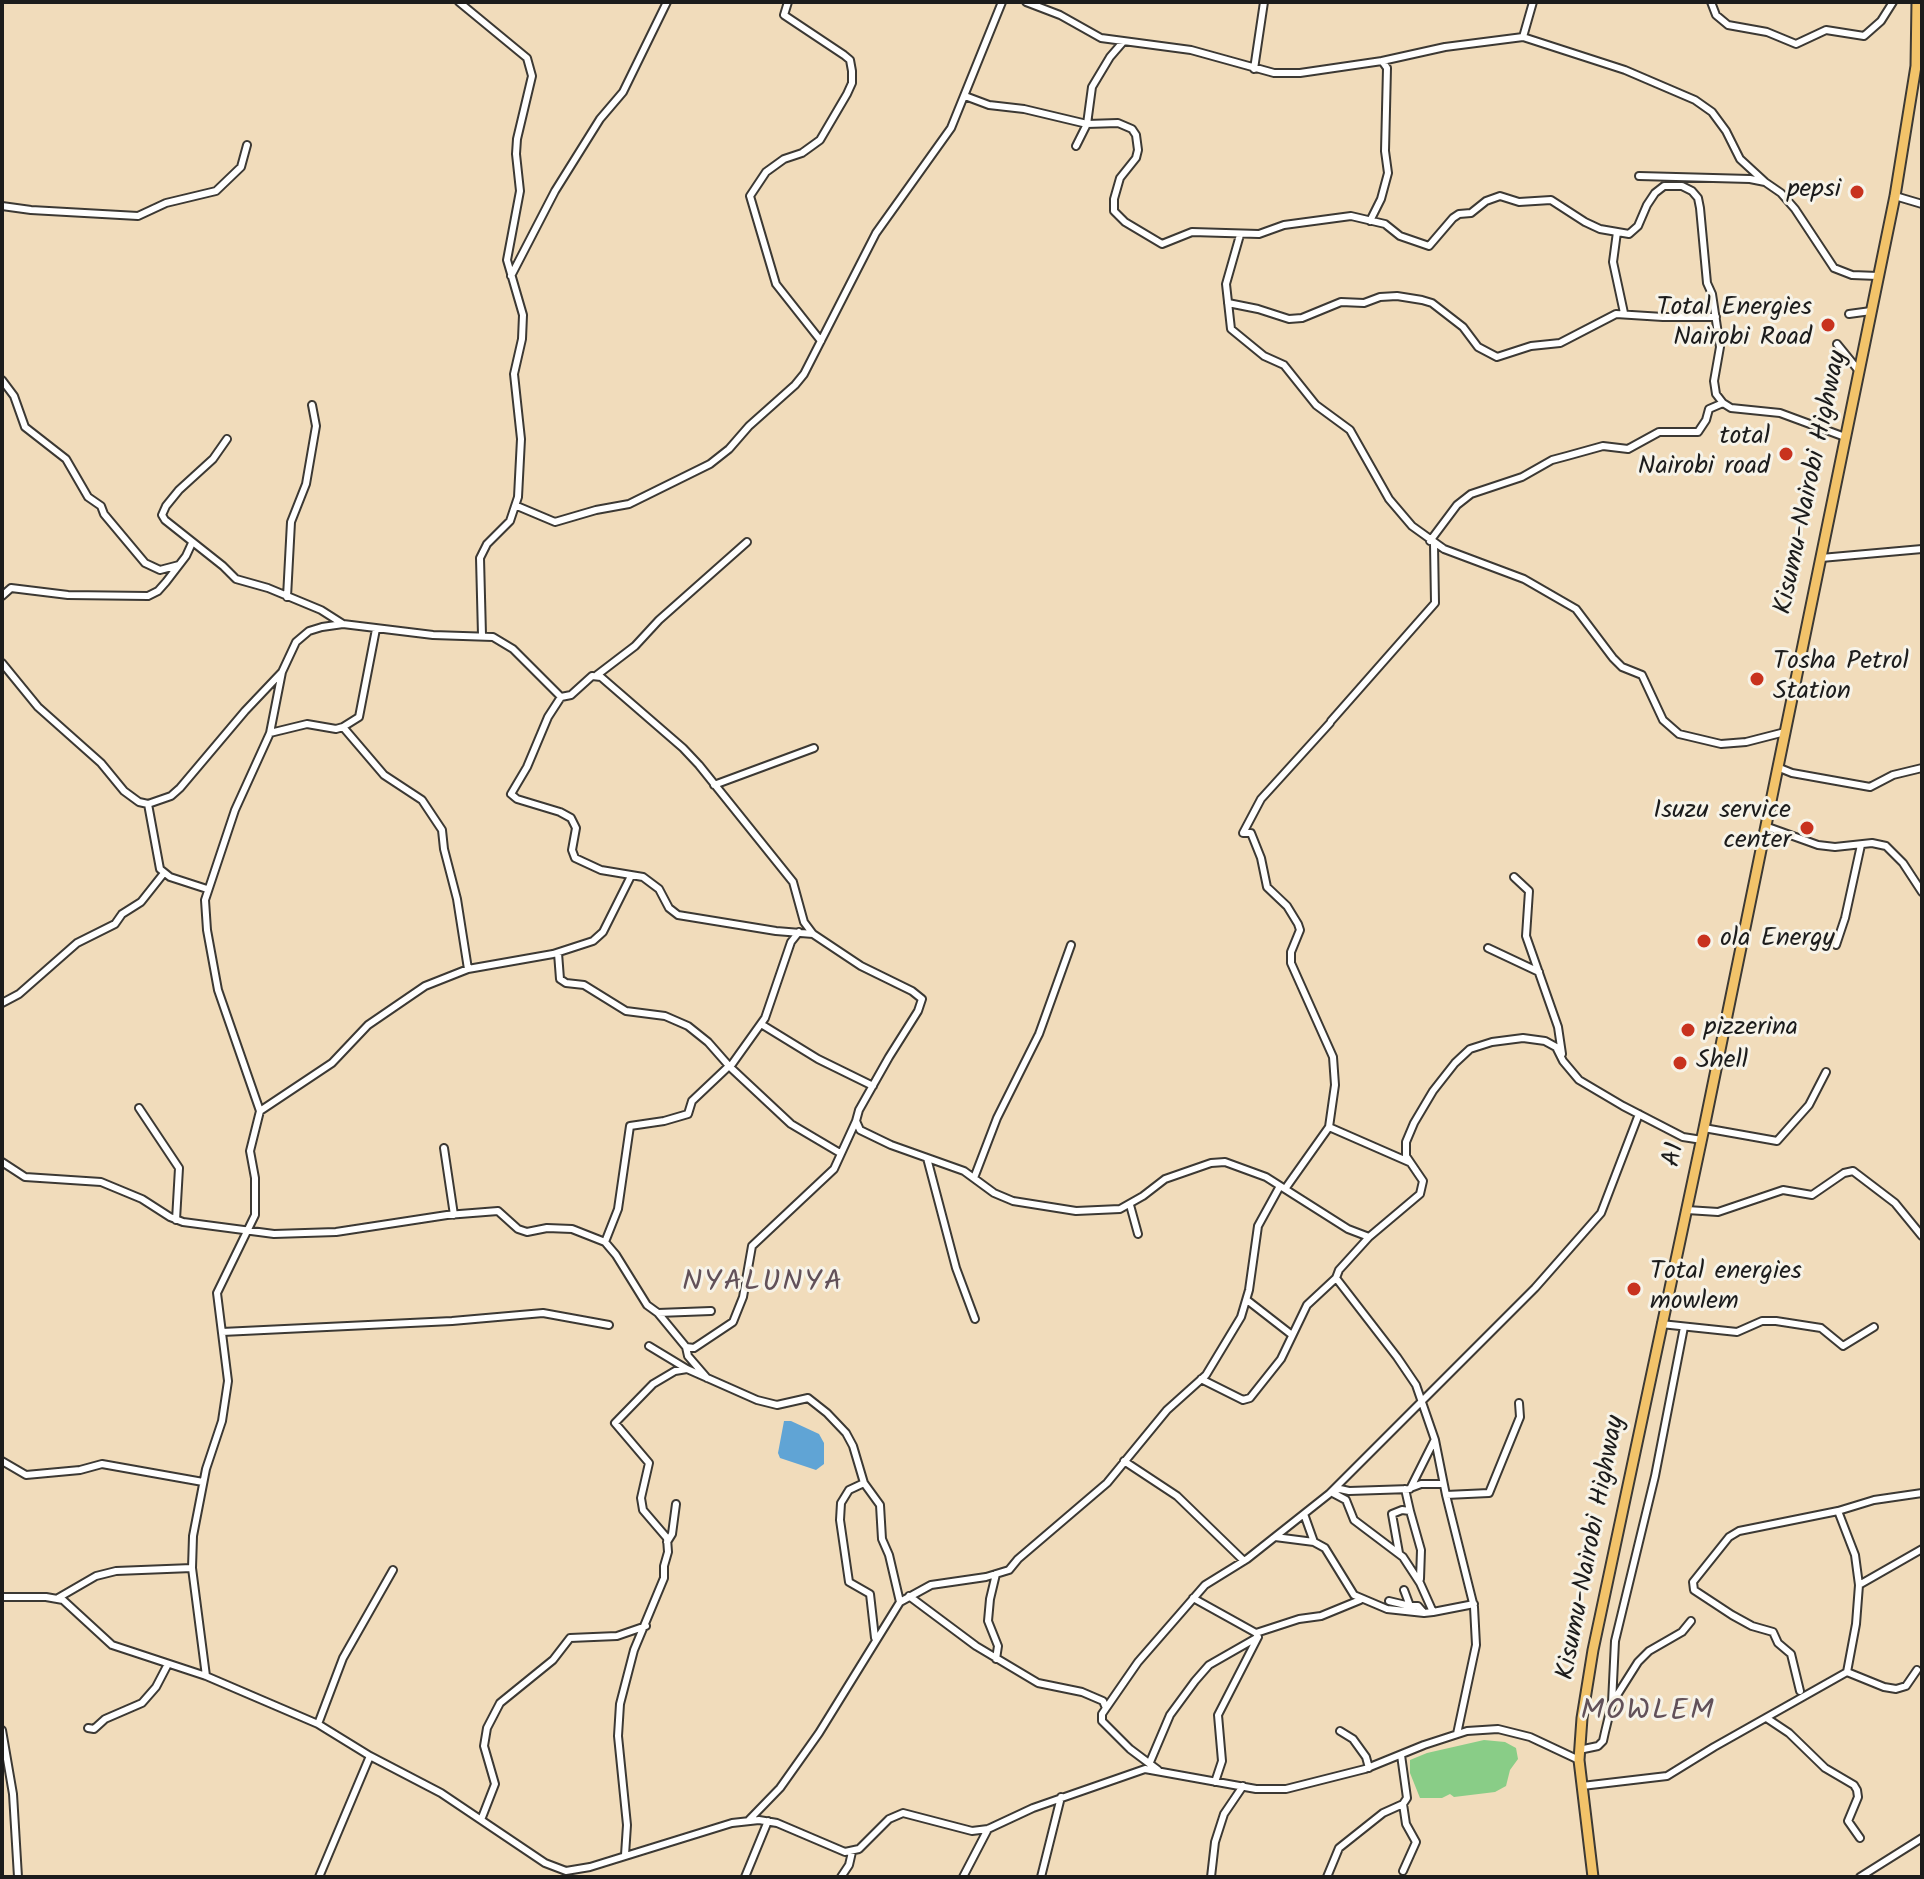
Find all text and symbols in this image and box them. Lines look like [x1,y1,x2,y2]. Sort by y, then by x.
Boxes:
place label: pepsi [1787,176,1841,208]
marker: pepsi [1848,183,1866,201]
place label: Total Energies Nairobi Road [1657,294,1812,356]
marker: Total Energies Nairobi Road [1819,316,1837,334]
street label: Kisumu-Nairobi Highway [1770,348,1856,618]
place label: total Nairobi road [1638,423,1770,484]
marker: total Nairobi road [1777,445,1795,463]
place label: Tosha Petrol Station [1773,648,1909,710]
marker: Tosha Petrol Station [1748,670,1766,688]
place label: Isuzu service center [1653,797,1791,858]
marker: Isuzu service center [1798,819,1816,837]
place label: ola Energy [1720,925,1835,957]
marker: ola Energy [1695,932,1713,950]
place label: pizzerina [1704,1014,1798,1046]
marker: pizzerina [1679,1021,1697,1039]
place label: Shell [1696,1047,1748,1079]
marker: Shell [1671,1054,1689,1072]
street label: A1 [1658,1140,1694,1170]
place label: Total energies mowlem [1650,1258,1802,1320]
district label: NYALUNYA [682,1267,844,1303]
marker: Total energies mowlem [1625,1280,1643,1298]
street label: Kisumu-Nairobi Highway [1552,1413,1634,1683]
district label: MOWLEM [1580,1696,1716,1732]

